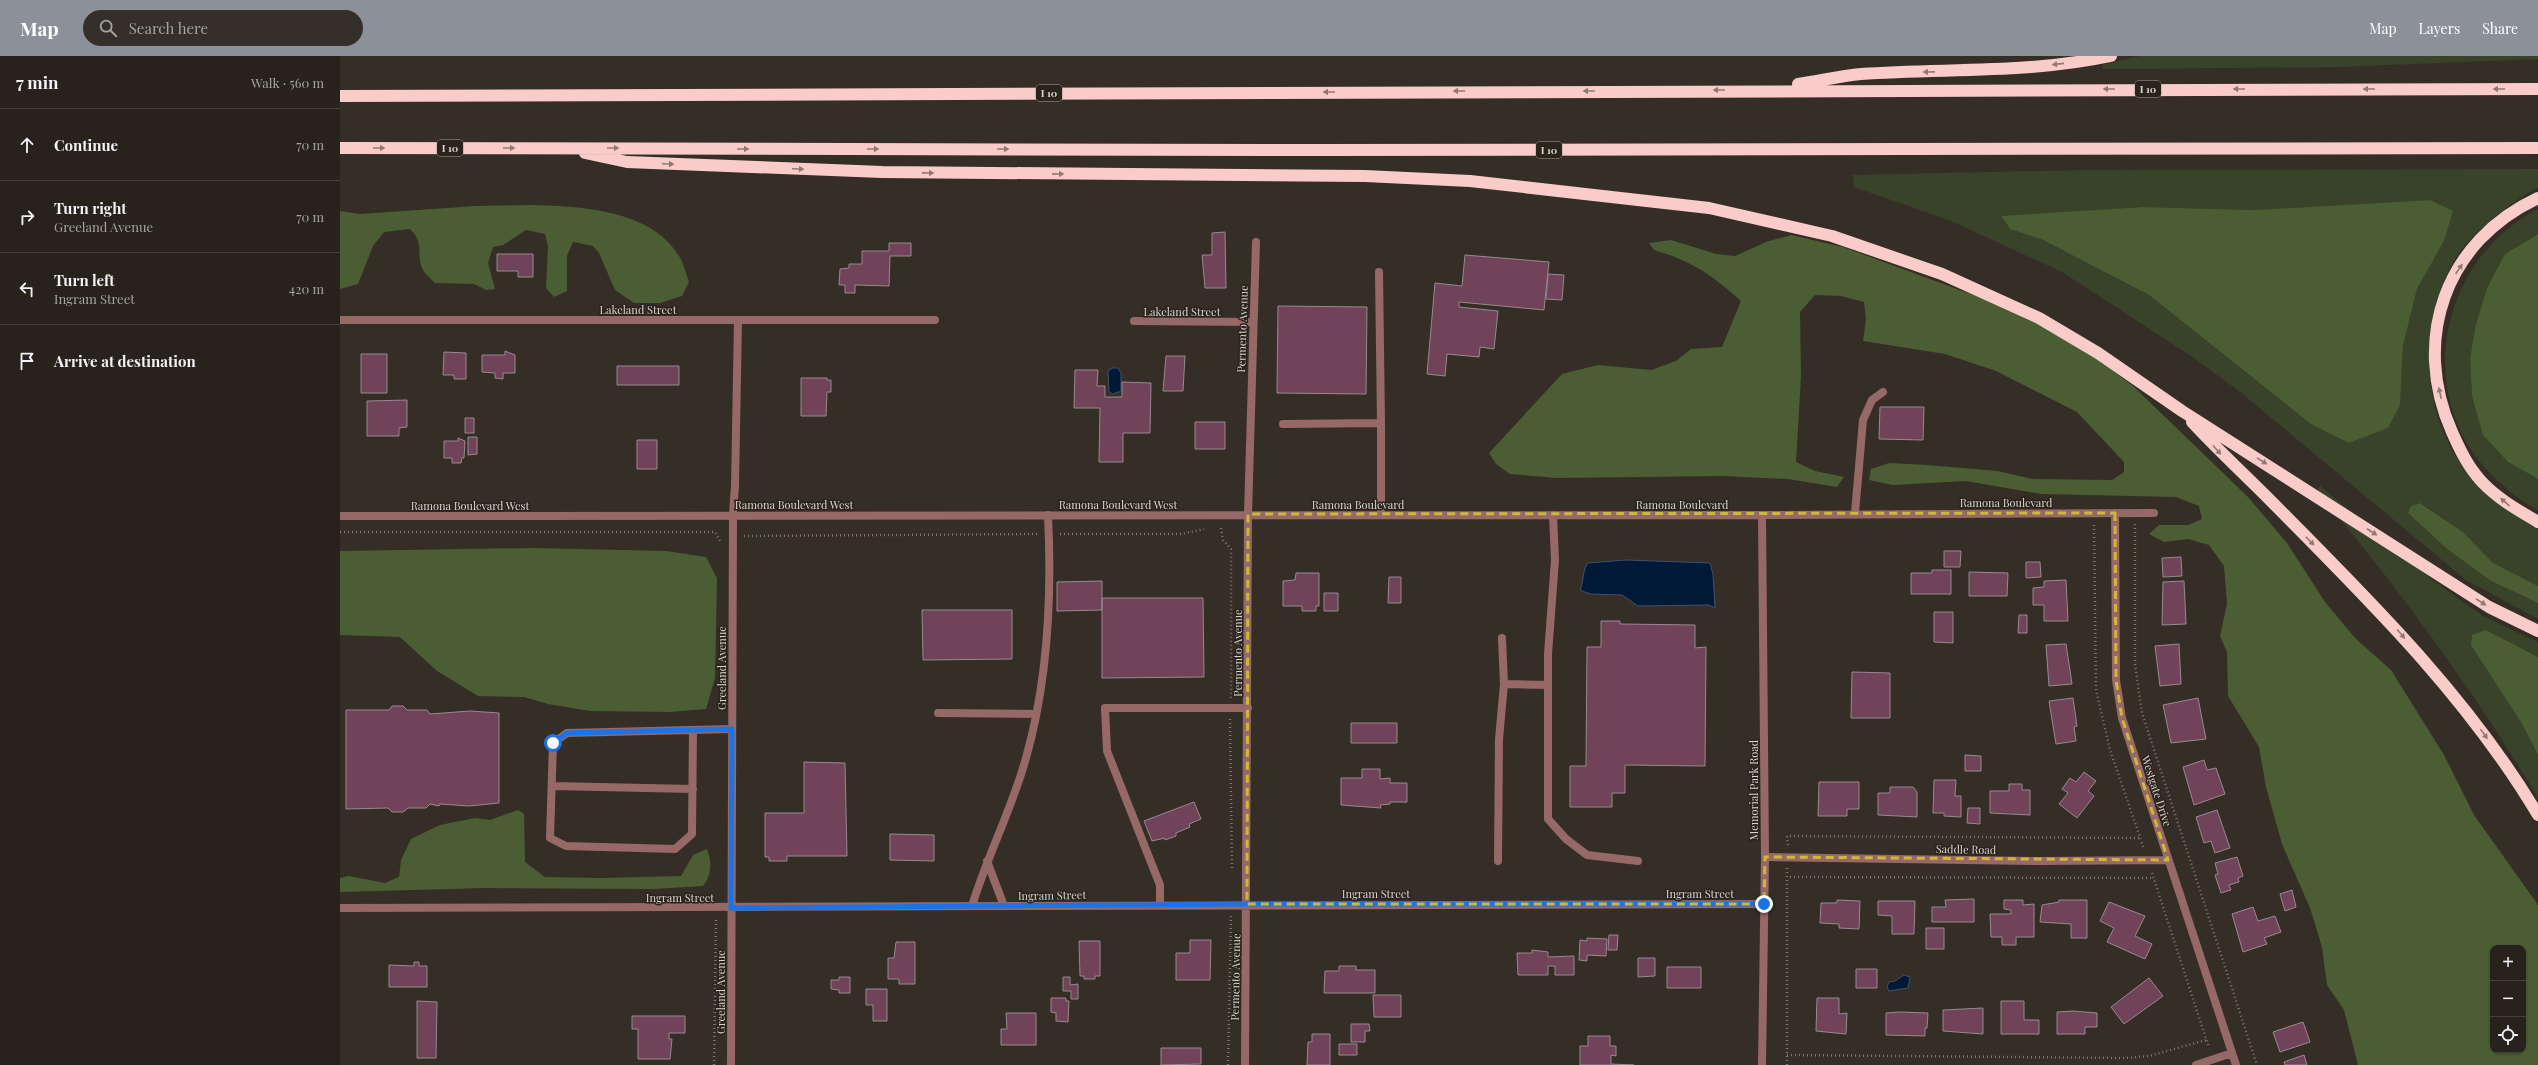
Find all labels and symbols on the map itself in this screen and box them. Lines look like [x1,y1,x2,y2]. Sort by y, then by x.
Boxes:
one-way arrow [2052,61,2064,68]
one-way arrow [1923,69,1935,76]
road number: I 10 [2135,81,2161,97]
road number: I 10 [1036,85,1062,101]
one-way arrow [2102,86,2115,92]
one-way arrow [2232,86,2245,92]
one-way arrow [2362,86,2375,92]
one-way arrow [2492,86,2505,92]
one-way arrow [1712,87,1725,93]
one-way arrow [1452,88,1465,94]
one-way arrow [1582,88,1595,94]
one-way arrow [1322,89,1335,95]
road number: I 10 [437,140,463,156]
road number: I 10 [1536,142,1562,158]
one-way arrow [373,145,386,151]
one-way arrow [503,145,516,151]
one-way arrow [607,145,620,151]
one-way arrow [737,146,750,152]
one-way arrow [867,146,880,152]
one-way arrow [997,146,1010,152]
one-way arrow [662,161,675,167]
one-way arrow [792,166,805,172]
one-way arrow [922,169,934,176]
one-way arrow [1052,171,1065,177]
one-way arrow [2456,263,2463,275]
street label: Permento Avenue [1233,285,1251,373]
street label: Lakeland Street [599,302,677,317]
street label: Lakeland Street [1143,304,1221,319]
one-way arrow [2436,387,2442,399]
one-way arrow [2213,445,2222,455]
one-way arrow [2257,457,2268,465]
street label: Ramona Boulevard [1960,495,2053,510]
street label: Ramona Boulevard West [735,497,853,512]
street label: Ramona Boulevard West [1059,497,1177,512]
street label: Ramona Boulevard [1312,497,1405,512]
street label: Ramona Boulevard [1636,497,1729,512]
one-way arrow [2500,497,2510,506]
street label: Ramona Boulevard West [411,498,529,513]
one-way arrow [2366,528,2378,535]
one-way arrow [2305,536,2315,546]
one-way arrow [2476,598,2486,606]
street label: Permento Avenue [1230,609,1245,697]
street label: Greeland Avenue [714,626,729,710]
one-way arrow [2396,629,2406,639]
one-way arrow [2480,729,2488,739]
route start [544,734,562,752]
street label: Memorial Park Road [1746,739,1761,840]
street label: Westgate Drive [2138,753,2176,829]
street label: Saddle Road [1936,841,1997,857]
street label: Ingram Street [1342,886,1410,901]
street label: Ingram Street [1666,886,1734,901]
street label: Ingram Street [1018,887,1086,903]
street label: Ingram Street [646,890,714,905]
route end [1755,895,1773,913]
street label: Permento Avenue [1227,933,1243,1021]
street label: Greeland Avenue [713,950,728,1034]

